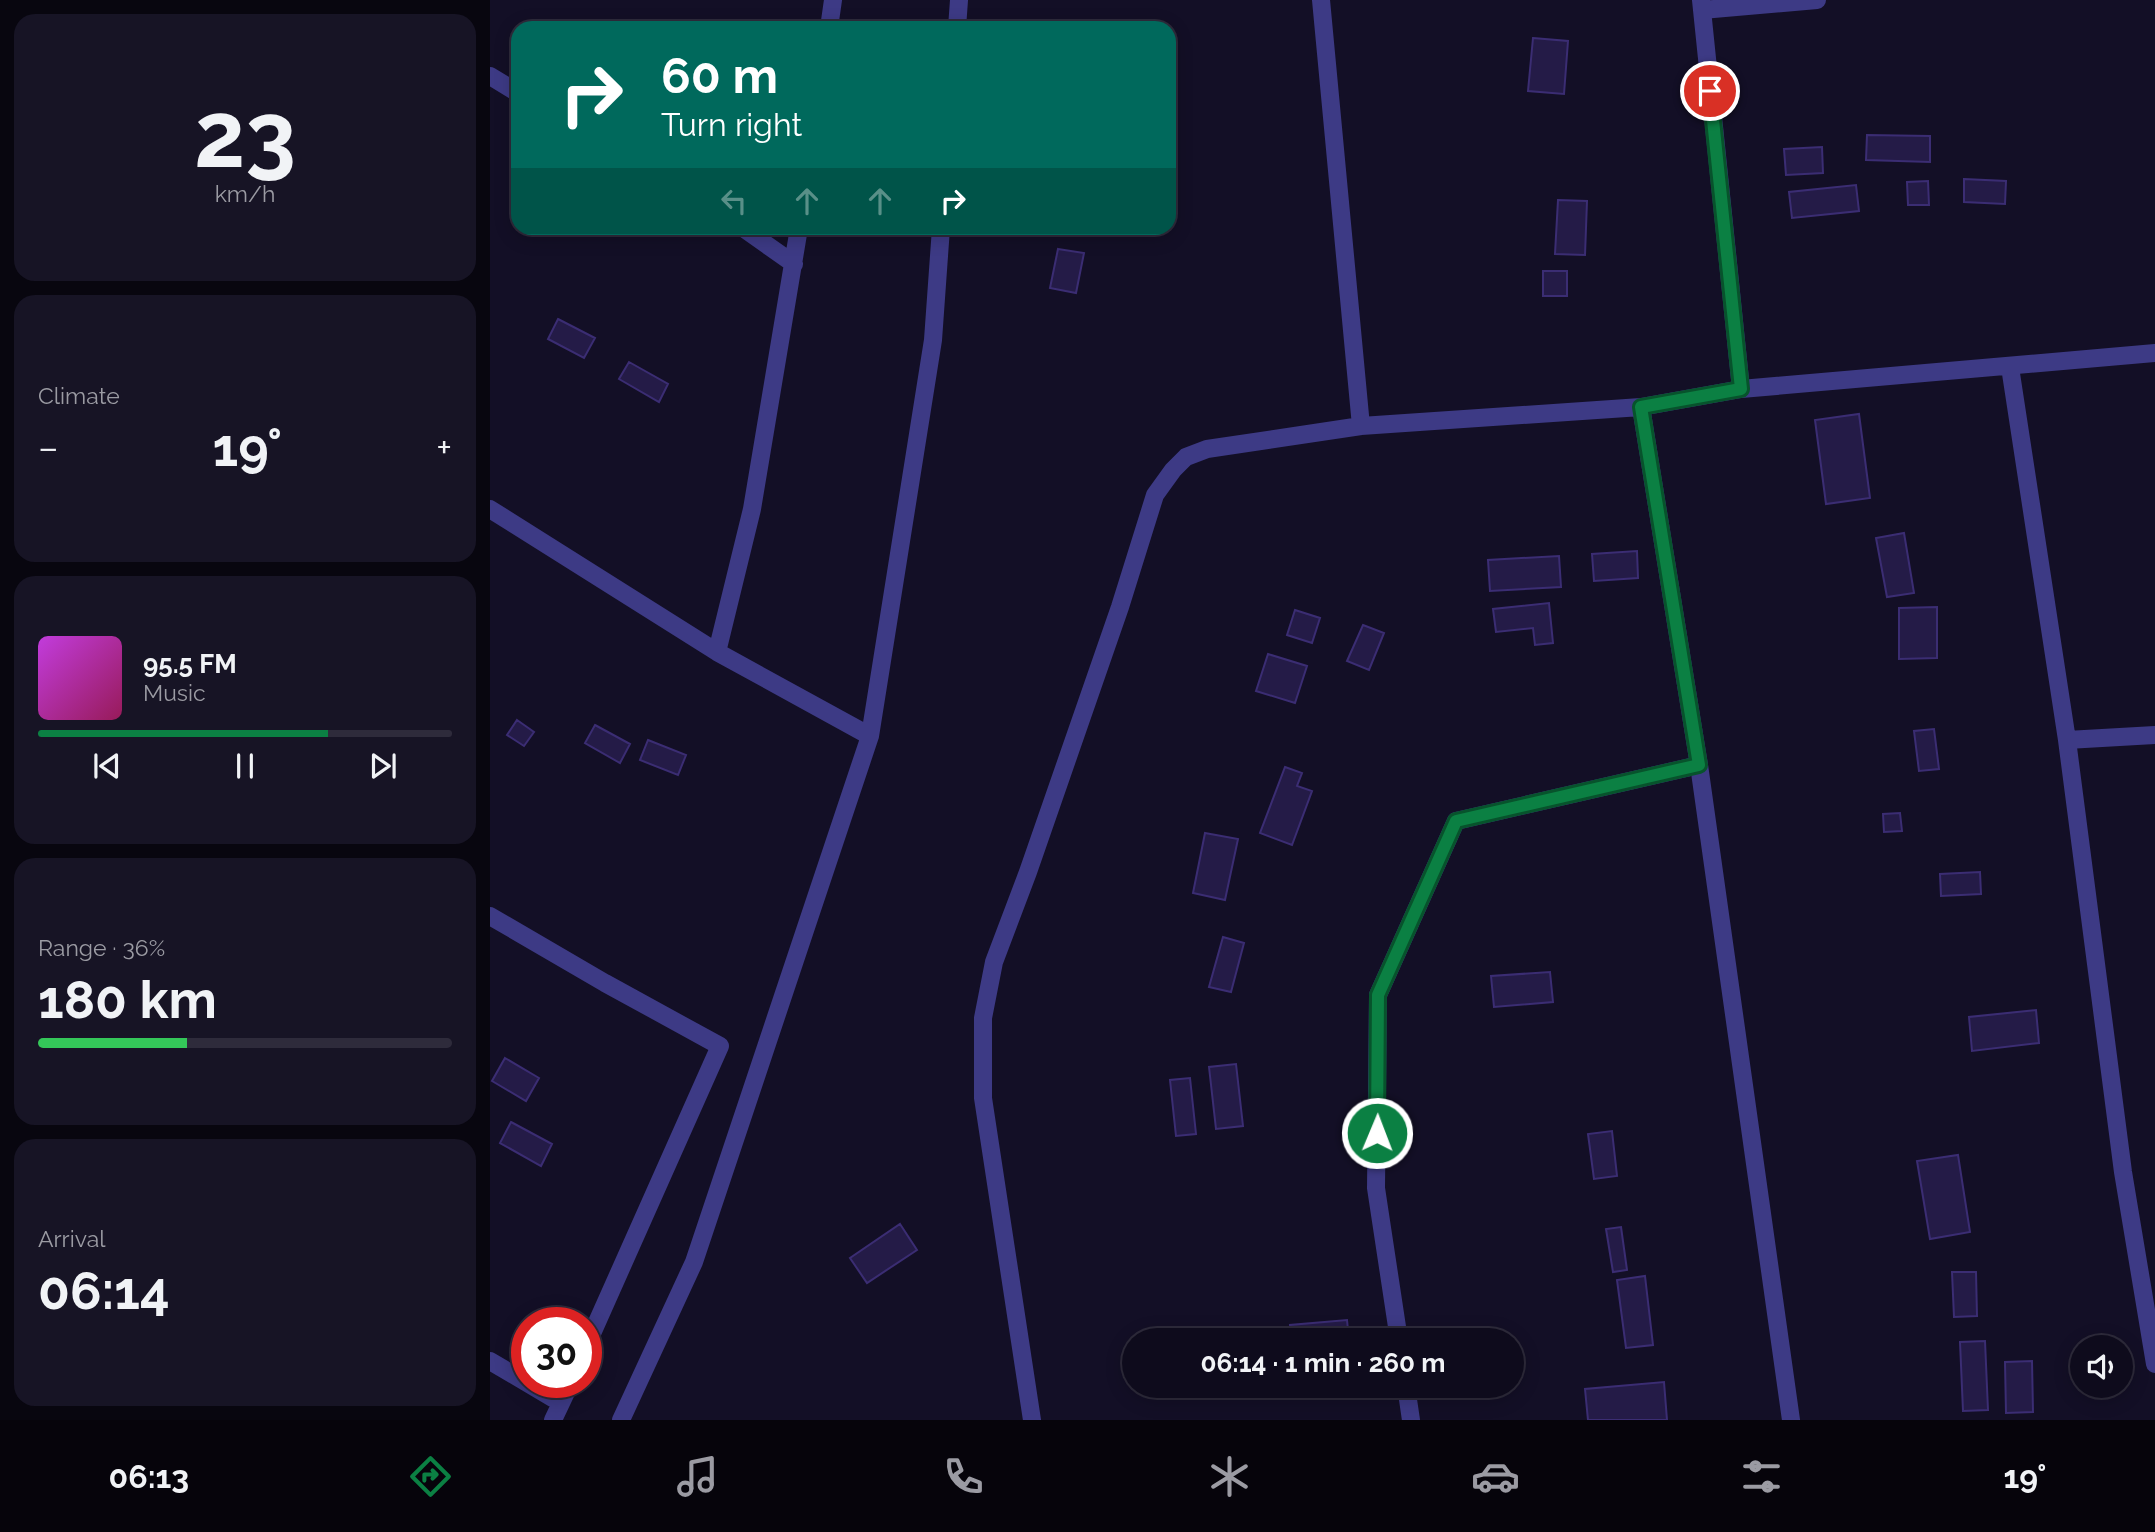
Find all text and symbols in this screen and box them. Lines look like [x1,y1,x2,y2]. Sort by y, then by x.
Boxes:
text: 60 m [661,47,778,104]
icon: right [546,49,637,140]
pin [1680,61,1740,121]
icon: arrive [1691,72,1729,110]
text: 23 [194,81,296,188]
text: Turn right [661,106,802,143]
text: km/h [215,180,275,207]
icon: left [715,182,753,220]
icon: ahead [788,182,826,220]
icon: ahead [861,182,899,220]
icon: right [934,182,972,220]
text: Climate [38,382,120,409]
text: 19° [213,417,282,478]
text: − [38,425,58,470]
text: + [436,425,452,470]
text: 95.5 FM [143,649,237,679]
text: Music [143,679,206,706]
icon: previous [88,747,126,785]
icon: pause [226,747,264,785]
icon: next [364,747,402,785]
text: Range · 36% [38,934,165,961]
text: 180 km [38,969,217,1030]
position arrow [1340,1096,1414,1170]
text: Arrival [38,1225,105,1252]
text: 06:14 [38,1260,170,1321]
speed limit sign: 30 [511,1307,602,1398]
map controls [2070,1335,2133,1398]
button: sound [2070,1335,2133,1398]
text: 06:14 · 1 min · 260 m [1201,1348,1446,1378]
icon: directions [406,1452,455,1501]
icon: music [673,1452,722,1501]
icon: phone [939,1452,988,1501]
icon: climate [1205,1452,1254,1501]
icon: car [1471,1452,1520,1501]
icon: filters [1737,1452,1786,1501]
text: 06:13 [109,1458,189,1495]
text: 19° [2003,1458,2046,1495]

